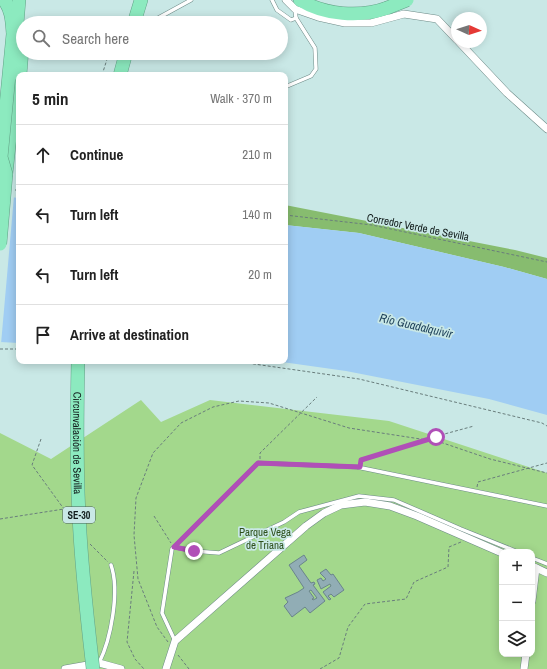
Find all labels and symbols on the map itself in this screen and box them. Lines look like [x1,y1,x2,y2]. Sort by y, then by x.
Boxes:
north arrow [451,12,487,48]
street label: Corredor Verde de Sevilla [366,210,470,244]
water label: Río Guadalquivir [378,310,455,342]
street label: Circunvalación de Sevilla [70,392,85,495]
route start [427,428,445,446]
road number: SE-30 [63,507,95,523]
park label: Parque Vega de Triana [239,525,291,552]
route end [185,542,203,560]

